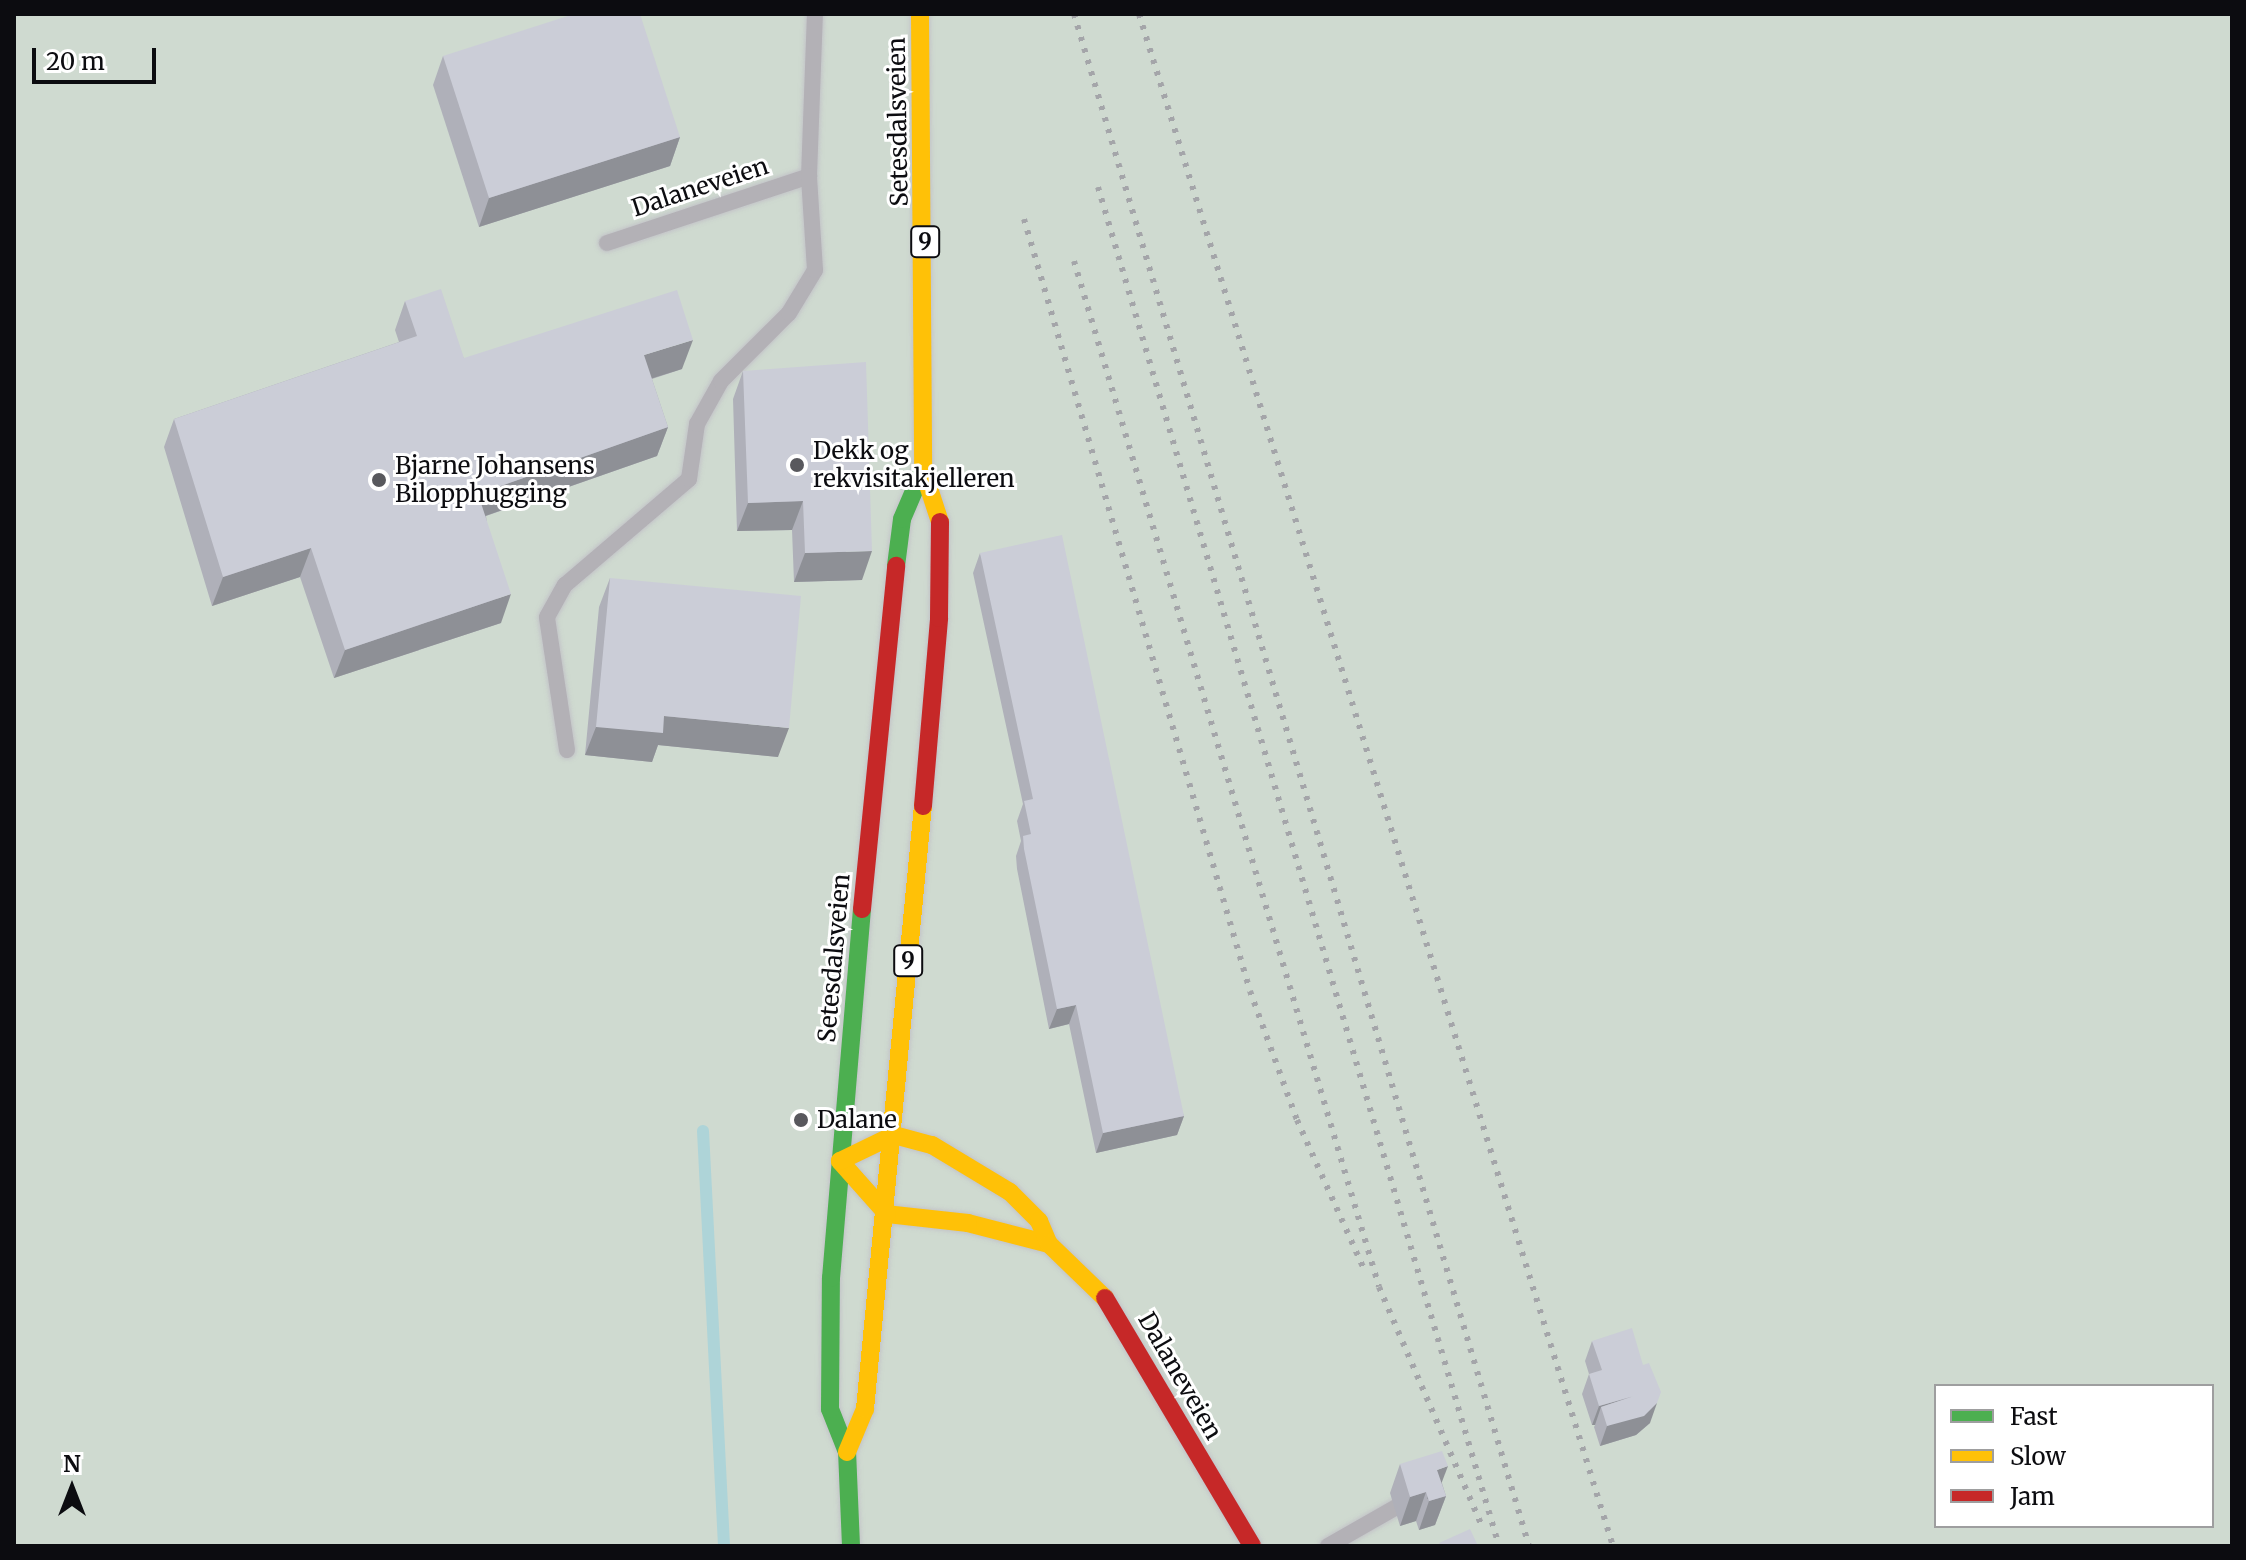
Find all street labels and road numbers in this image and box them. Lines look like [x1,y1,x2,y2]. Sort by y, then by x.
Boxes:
street label: Setesdalsveien [882,37,914,207]
street label: Dalaneveien [628,151,772,223]
road number: 9 [909,224,941,260]
street label: Setesdalsveien [812,872,856,1044]
road number: 9 [892,943,924,979]
street label: Dalaneveien [1132,1307,1228,1445]

